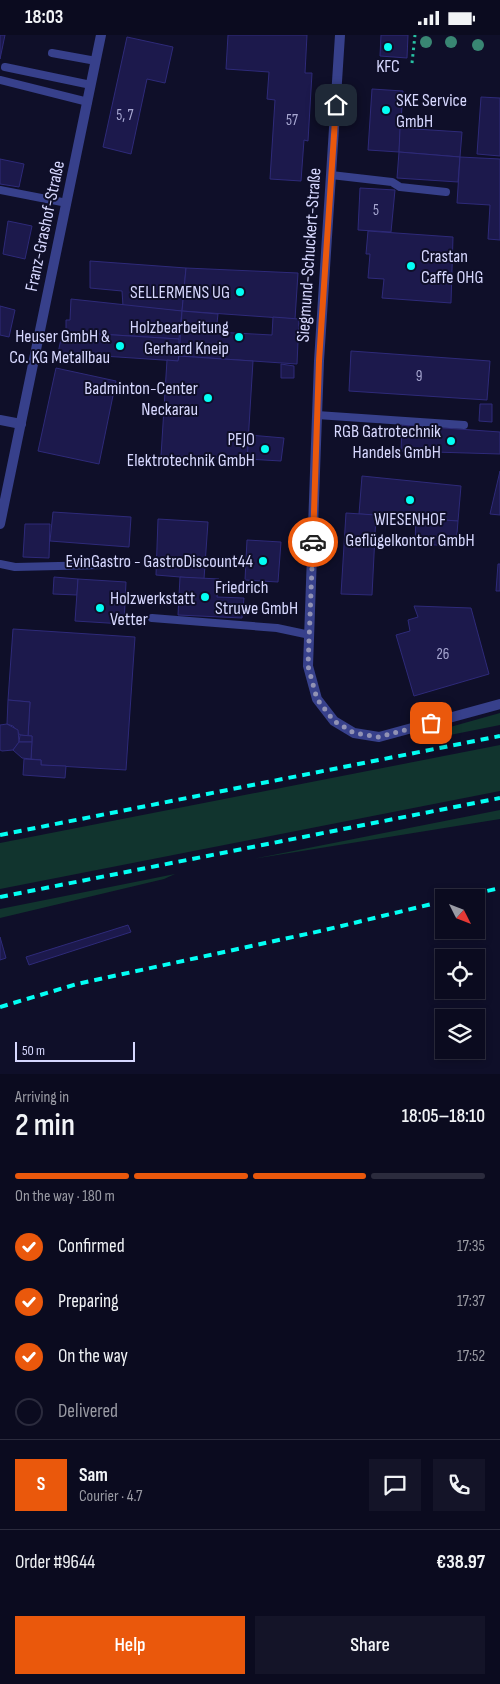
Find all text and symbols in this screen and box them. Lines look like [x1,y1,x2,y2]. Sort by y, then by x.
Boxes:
text: 18:03 [25,6,63,29]
marker: KFC [382,41,394,53]
place label: KFC [376,56,400,77]
pin [315,84,357,126]
place label: SKE Service GmbH [396,90,467,132]
icon: home [322,91,350,119]
marker: SKE Service GmbH [380,104,392,116]
house number: 5, 7 [116,106,134,125]
house number: 57 [286,111,298,130]
street label: Franz-Grashof-Straße [21,159,69,293]
street label: Siegmund-Schuckert-Straße [292,167,326,343]
house number: 5 [373,201,379,220]
place label: Crastan Caffe OHG [421,246,483,288]
marker: Crastan Caffe OHG [405,260,417,272]
place label: SELLERMENS UG [130,282,230,303]
marker: SELLERMENS UG [234,286,246,298]
place label: Holzbearbeitung Gerhard Kneip [130,317,229,359]
place label: Heuser GmbH & Co. KG Metallbau [9,326,110,368]
marker: Holzbearbeitung Gerhard Kneip [233,331,245,343]
marker: Heuser GmbH & Co. KG Metallbau [114,340,126,352]
house number: 9 [416,367,422,386]
place label: Badminton-Center Neckarau [84,378,198,420]
marker: Badminton-Center Neckarau [202,392,214,404]
place label: RGB Gatrotechnik Handels GmbH [334,421,441,463]
place label: PEJO Elektrotechnik GmbH [127,429,255,471]
marker: RGB Gatrotechnik Handels GmbH [445,435,457,447]
marker: PEJO Elektrotechnik GmbH [259,443,271,455]
marker: WIESENHOF Geflügelkontor GmbH [404,494,416,506]
place label: WIESENHOF Geflügelkontor GmbH [345,509,475,551]
courier [288,517,338,567]
icon: car [299,528,327,556]
place label: EvinGastro - GastroDiscount44 [65,551,253,572]
marker: EvinGastro - GastroDiscount44 [257,555,269,567]
place label: Friedrich Struwe GmbH [215,577,298,619]
place label: Holzwerkstatt Vetter [110,588,196,630]
marker: Friedrich Struwe GmbH [199,591,211,603]
marker: Holzwerkstatt Vetter [94,602,106,614]
house number: 26 [437,645,449,664]
pin [410,702,452,744]
icon: bag [417,709,445,737]
north arrow [435,889,485,939]
map controls [435,889,485,1059]
button: locate [435,949,485,999]
button: layers [435,1009,485,1059]
scale bar [15,1039,135,1062]
text: 50 m [22,1042,45,1059]
text: Arriving in [15,1088,69,1107]
text: 18:05–18:10 [402,1105,485,1128]
text: 2 min [15,1106,75,1145]
text: On the way · 180 m [15,1187,115,1206]
icon: check [15,1233,43,1261]
text: Confirmed [58,1235,125,1258]
text: 17:35 [457,1237,485,1256]
icon: check [15,1288,43,1316]
text: Preparing [58,1290,119,1313]
text: 17:37 [457,1292,485,1311]
icon: check [15,1343,43,1371]
text: On the way [58,1345,128,1368]
text: 17:52 [457,1347,485,1366]
text: Delivered [58,1400,118,1423]
button: chat [369,1459,421,1511]
button: phone [433,1459,485,1511]
text: Sam [79,1464,108,1487]
text: S [37,1473,45,1496]
text: Courier · 4.7 [79,1487,142,1506]
text: Order #9644 [15,1551,95,1574]
text: €38.97 [436,1551,485,1574]
button: Help [15,1616,245,1674]
button: Share [255,1616,485,1674]

